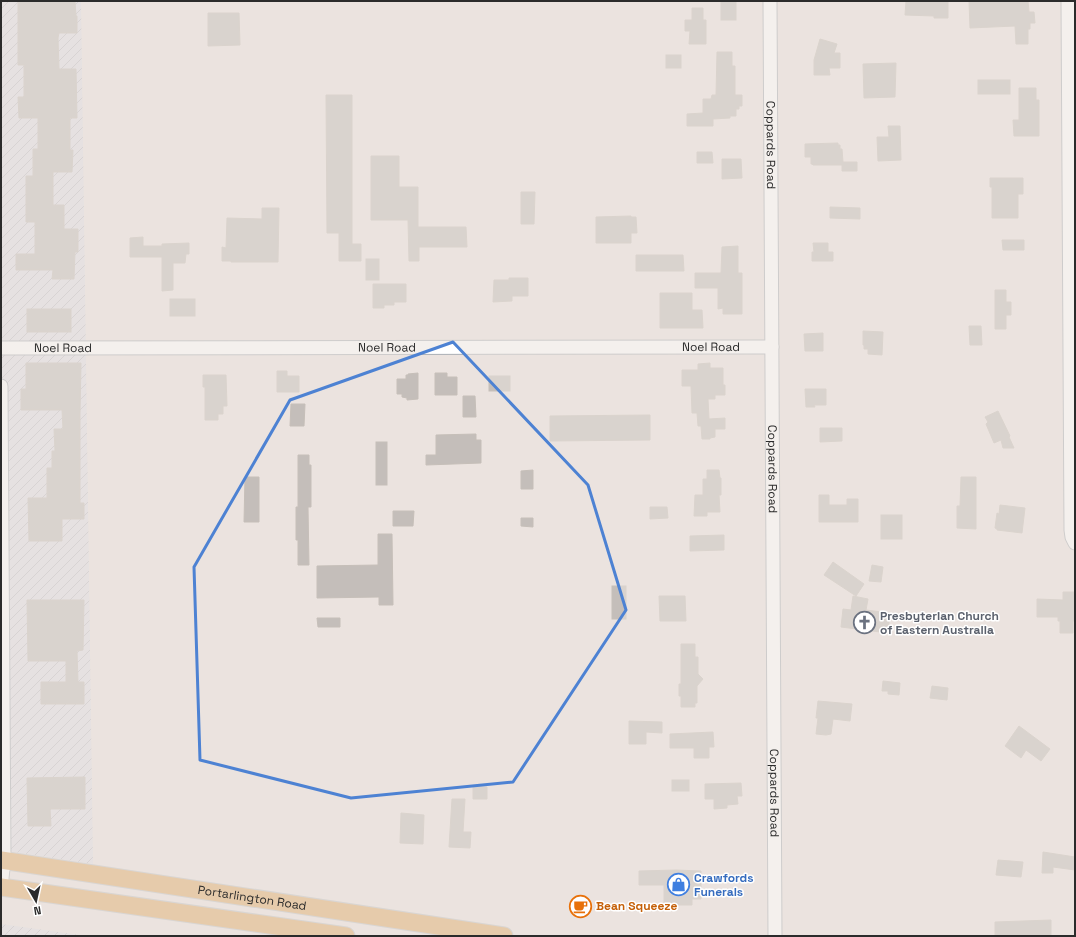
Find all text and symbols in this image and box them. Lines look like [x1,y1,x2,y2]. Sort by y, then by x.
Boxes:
street label: Coppards Road [763,101,779,189]
street label: Noel Road [358,339,416,356]
street label: Noel Road [682,339,740,355]
street label: Noel Road [34,340,92,356]
street label: Coppards Road [764,425,781,513]
place label: Presbyterian Church of Eastern Australia [880,608,999,638]
church icon: Presbyterian Church of Eastern Australia [851,610,877,636]
street label: Coppards Road [766,749,782,837]
place label: Crawfords Funerals [694,870,754,900]
shop icon: Crawfords Funerals [665,872,691,898]
north arrow [16,881,56,921]
street label: Portarlington Road [197,882,308,914]
cafe icon: Bean Squeeze [567,893,593,919]
place label: Bean Squeeze [596,898,677,914]
text: N [33,903,42,918]

